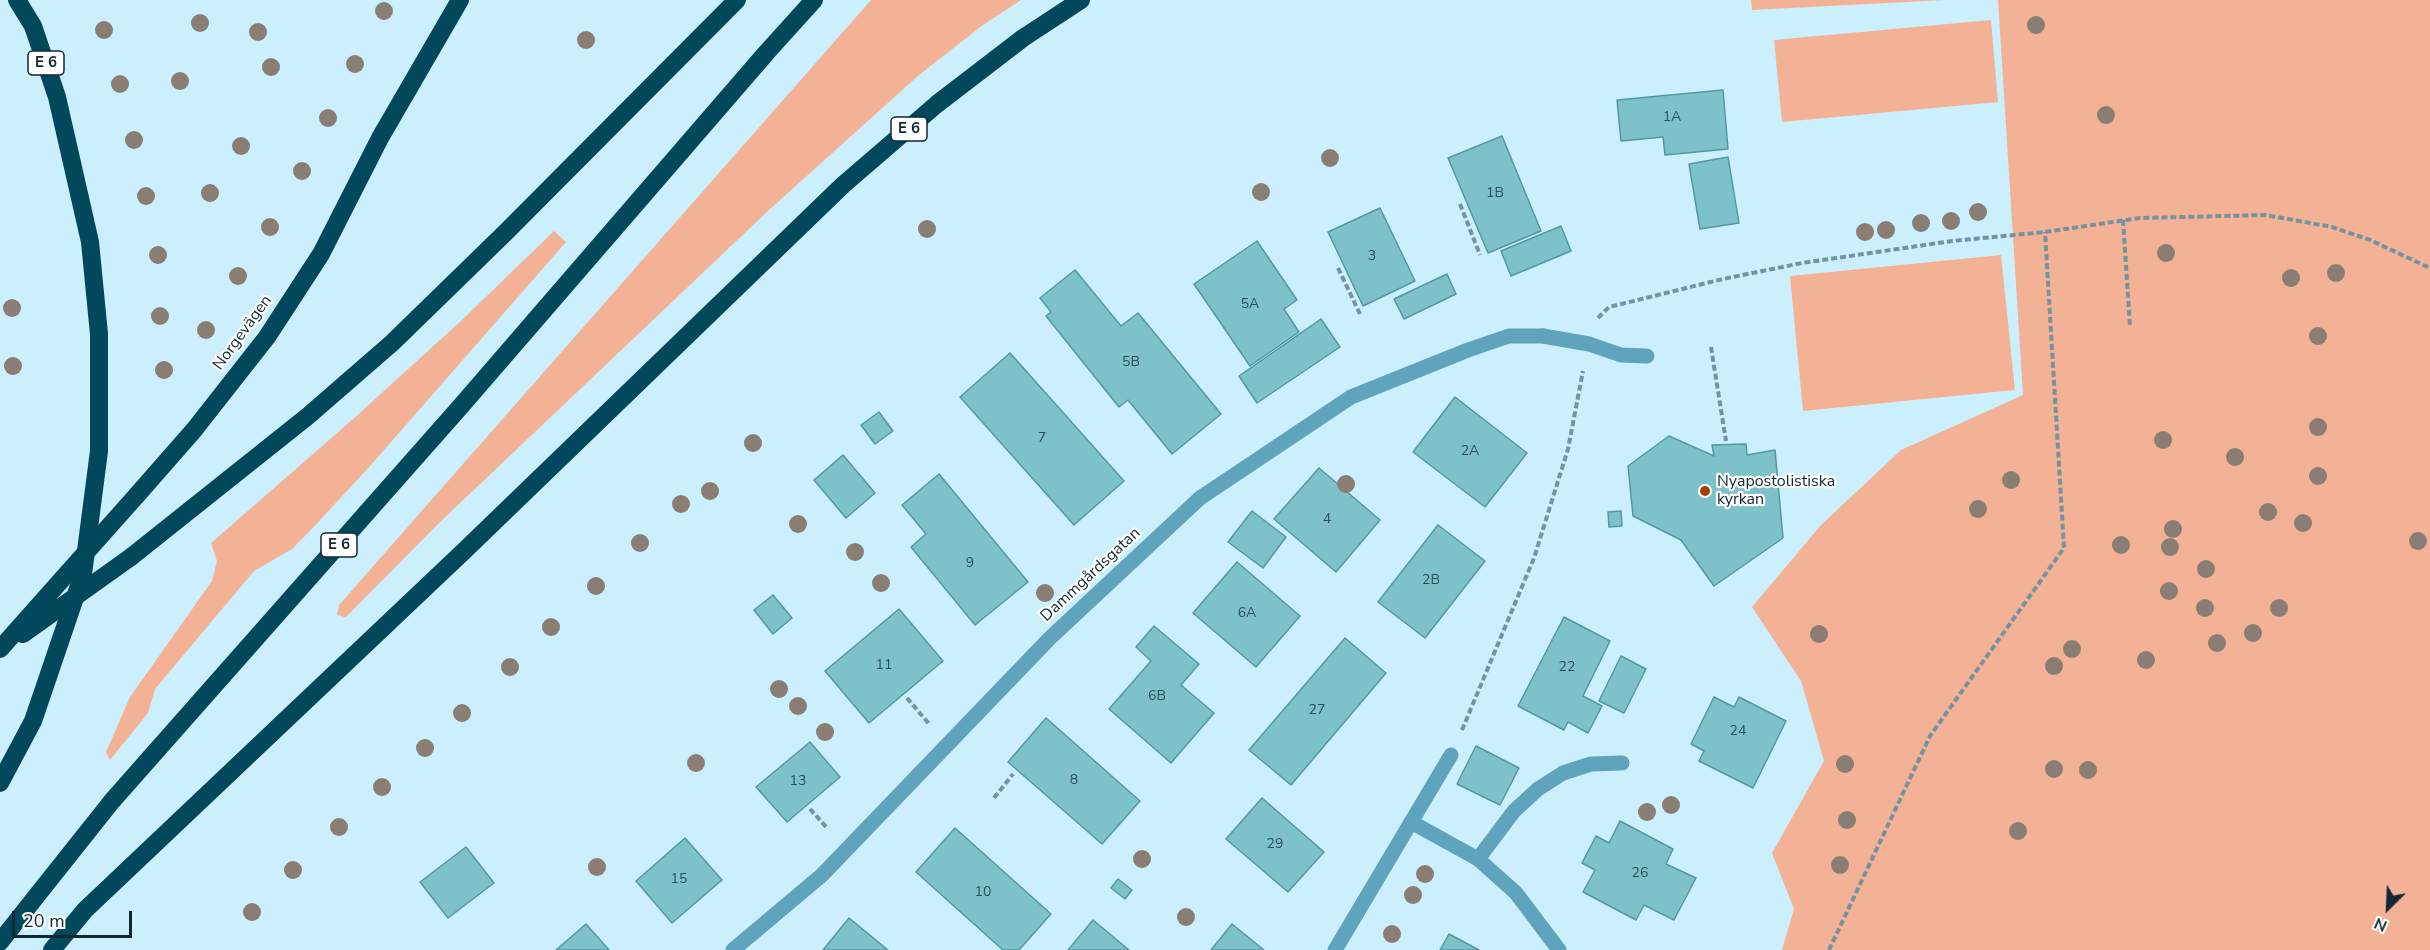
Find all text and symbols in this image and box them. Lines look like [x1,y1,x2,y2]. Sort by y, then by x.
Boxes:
road number: E 6 [28,51,64,75]
house number: 1A [1663,110,1681,126]
road number: E 6 [891,117,927,141]
house number: 1B [1486,186,1504,202]
house number: 3 [1368,249,1376,265]
street label: Norgevägen [209,292,277,374]
house number: 5A [1241,297,1259,313]
house number: 5B [1122,355,1140,371]
house number: 7 [1038,431,1046,447]
house number: 2A [1461,444,1479,460]
place label: Nyapostolistiska kyrkan [1717,472,1835,510]
marker: Nyapostolistiska kyrkan [1698,484,1712,498]
house number: 4 [1323,512,1331,528]
street label: Dammgårdsgatan [1037,524,1145,626]
road number: E 6 [321,533,357,557]
house number: 9 [966,556,974,572]
house number: 2B [1422,573,1440,589]
house number: 6A [1238,606,1256,622]
house number: 11 [876,658,892,674]
house number: 22 [1559,660,1575,676]
house number: 6B [1148,689,1166,705]
house number: 27 [1309,703,1325,719]
house number: 24 [1730,724,1746,740]
house number: 8 [1070,773,1078,789]
house number: 13 [790,774,806,790]
house number: 29 [1267,837,1283,853]
house number: 26 [1632,866,1648,882]
house number: 15 [671,872,687,888]
north arrow [2358,878,2418,938]
house number: 10 [975,885,991,901]
scale bar [15,899,135,937]
text: 20 m [23,909,65,933]
text: N [2371,912,2391,937]

